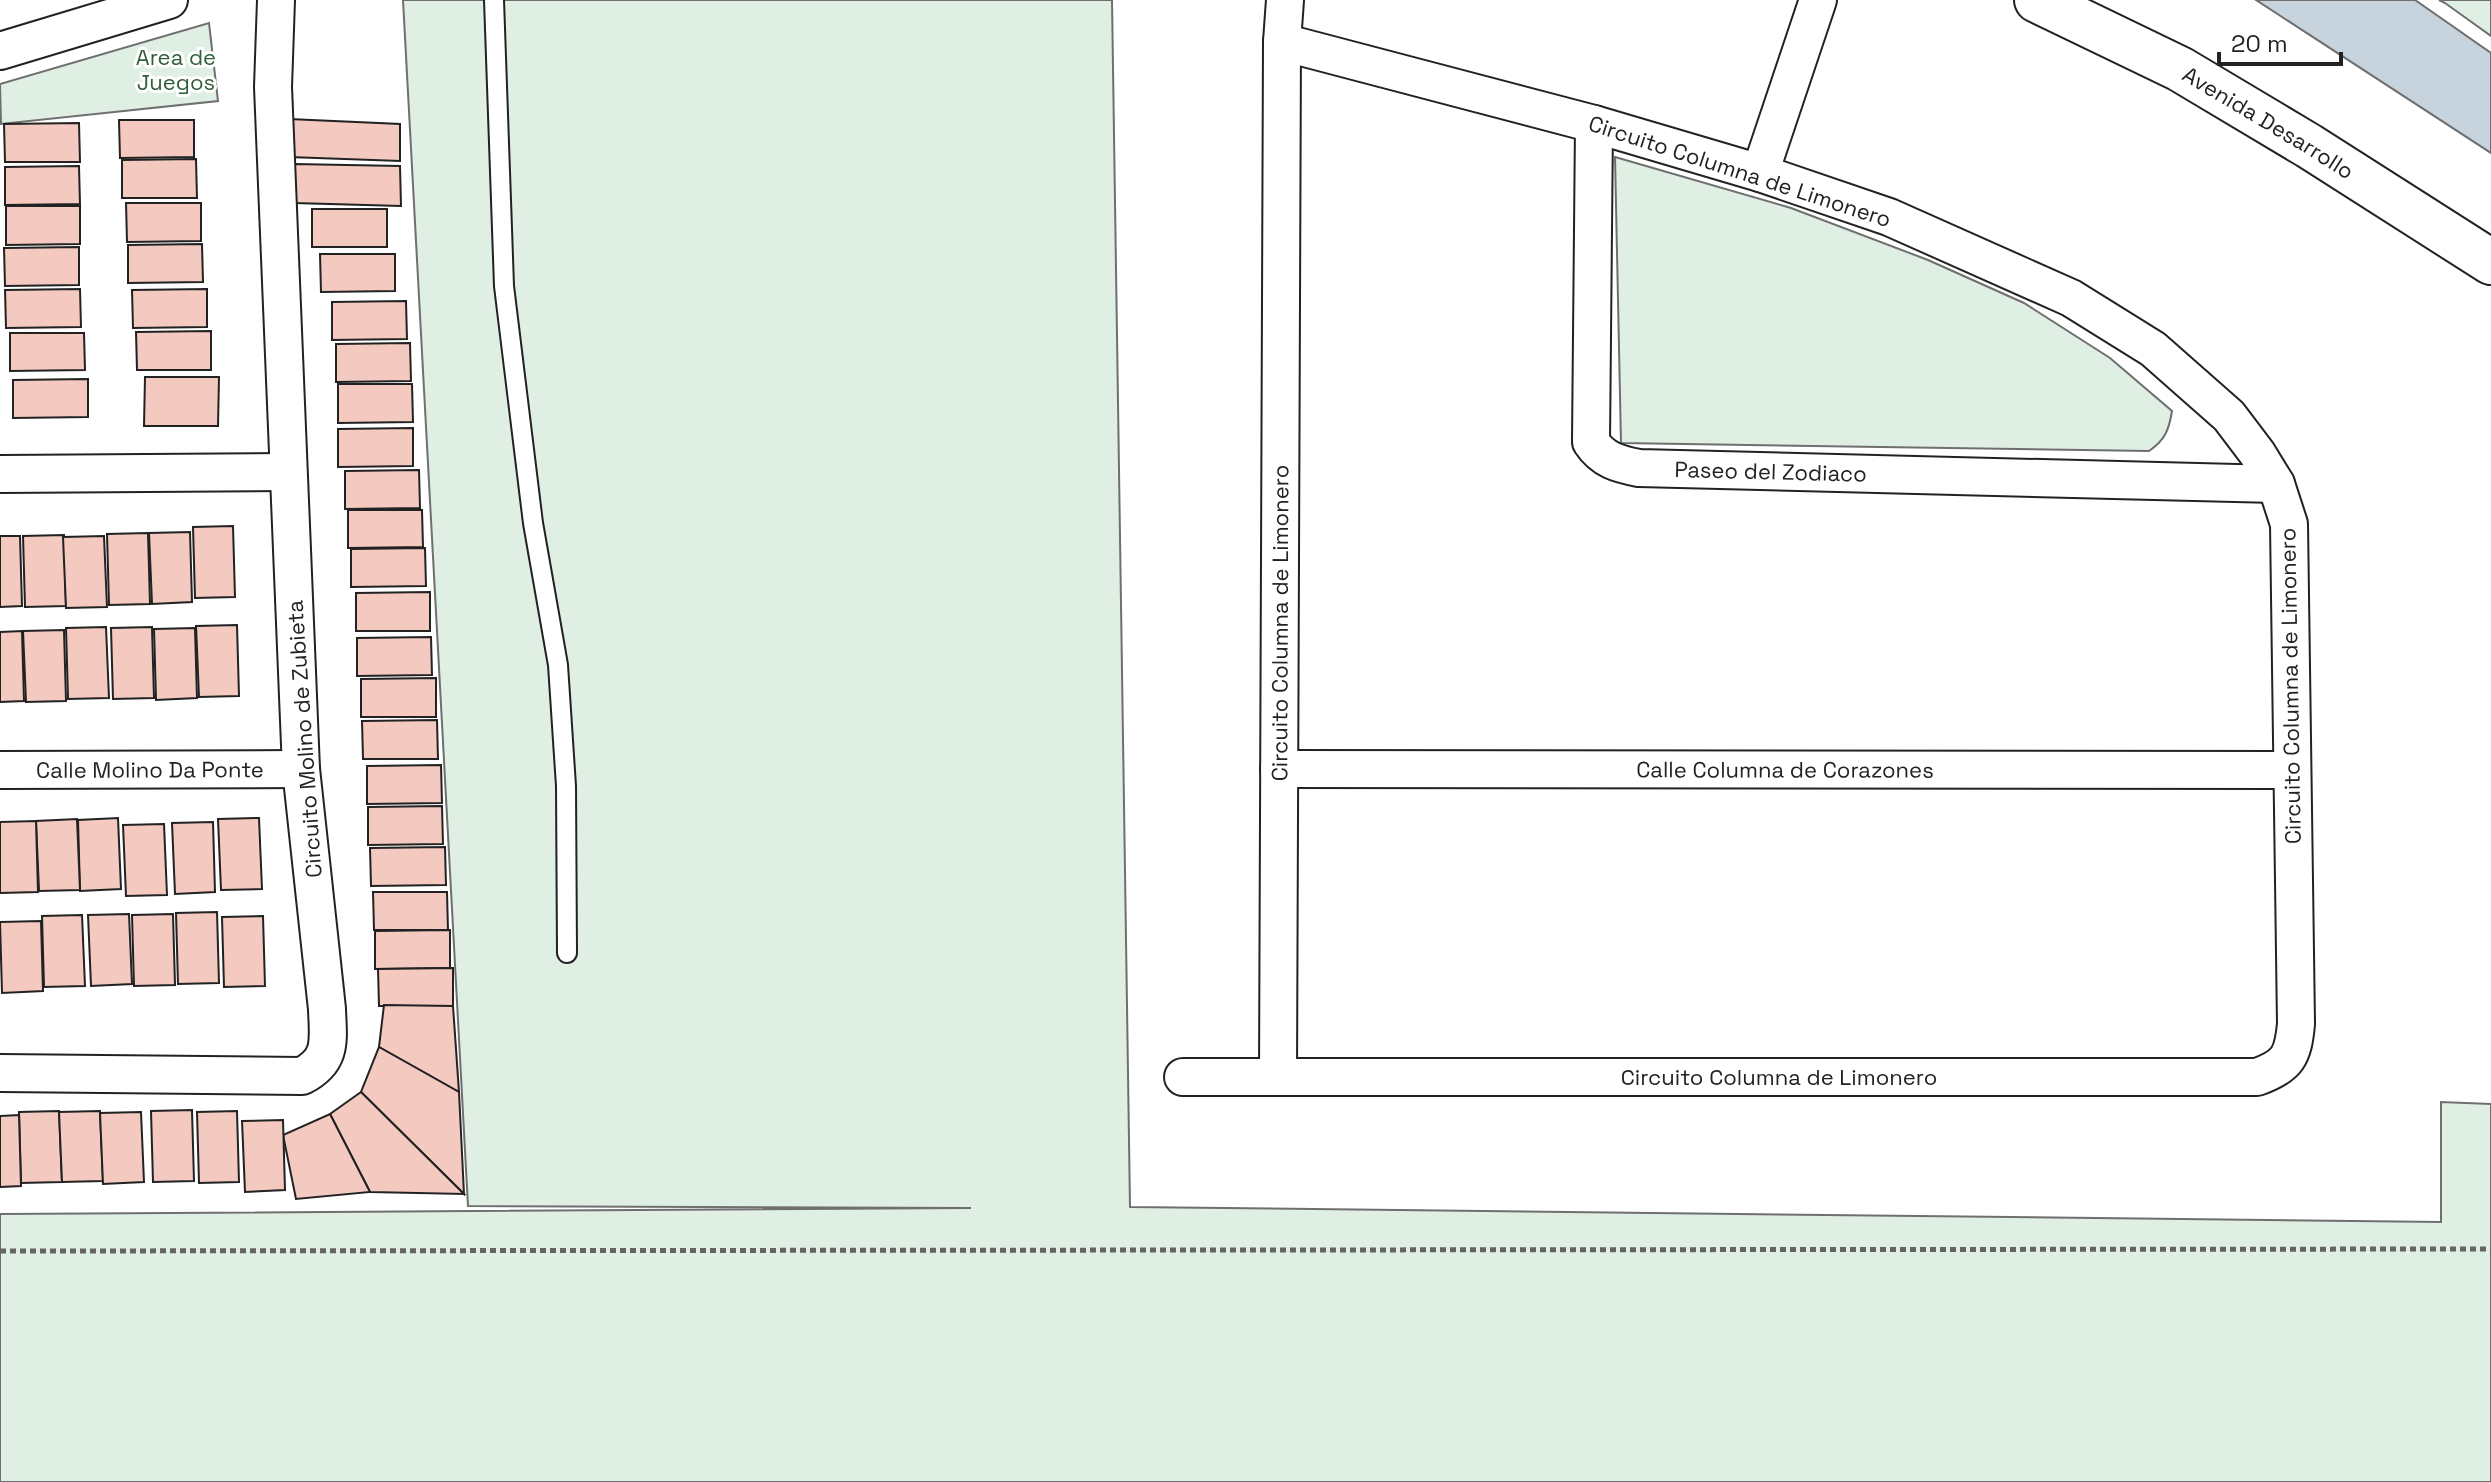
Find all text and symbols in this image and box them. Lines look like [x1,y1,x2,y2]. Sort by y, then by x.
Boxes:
scale bar [2219,16,2341,66]
text: 20 m [2231,28,2288,59]
park label: Area de Juegos [136,43,216,96]
street label: Avenida Desarrollo [2178,60,2359,185]
street label: Circuito Columna de Limonero [1585,109,1895,233]
street label: Paseo del Zodiaco [1674,455,1867,488]
street label: Circuito Columna de Limonero [1265,465,1294,781]
street label: Circuito Columna de Limonero [2273,528,2307,844]
street label: Circuito Molino de Zubieta [280,599,328,879]
street label: Calle Molino Da Ponte [36,755,264,784]
street label: Calle Columna de Corazones [1636,755,1934,784]
street label: Circuito Columna de Limonero [1621,1063,1937,1091]

